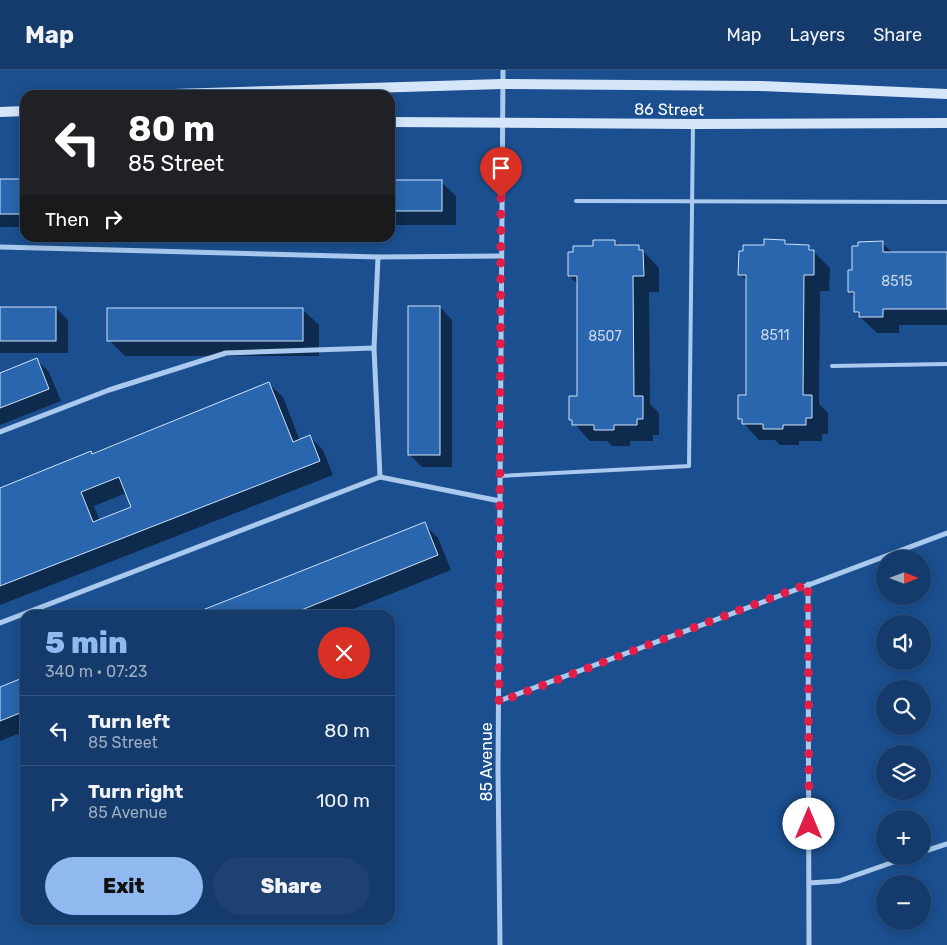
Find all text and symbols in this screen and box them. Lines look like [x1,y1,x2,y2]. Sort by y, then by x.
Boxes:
text: Map [25,21,74,49]
text: Map [727,24,762,46]
text: Layers [790,24,845,46]
text: Share [873,24,922,46]
street label: 86 Street [634,99,704,120]
text: 80 m [128,108,215,150]
icon: left [45,110,110,175]
pin [480,147,522,198]
text: 85 Street [128,150,224,177]
icon: arrive [487,154,515,182]
icon: right [99,205,127,233]
text: Then [45,208,89,231]
house number: 8515 [881,273,913,290]
house number: 8511 [761,327,790,344]
house number: 8507 [588,328,622,345]
north arrow [876,550,931,605]
map controls [876,550,931,930]
button: sound [876,615,931,670]
text: 5 min [45,625,128,661]
button: close [318,627,370,679]
text: 340 m · 07:23 [45,662,147,681]
button: search [876,680,931,735]
text: Turn left [88,710,170,733]
icon: left [45,717,73,745]
text: 80 m [324,719,370,742]
street label: 85 Avenue [477,722,496,802]
text: 85 Street [88,733,158,752]
button: layers [876,745,931,800]
text: Turn right [88,780,183,803]
icon: right [45,787,73,815]
text: 100 m [316,789,370,812]
position arrow [782,797,834,849]
text: 85 Avenue [88,803,167,822]
button: + [876,810,931,865]
button: Exit [45,857,203,915]
button: Share [213,857,370,915]
button: − [876,875,931,930]

